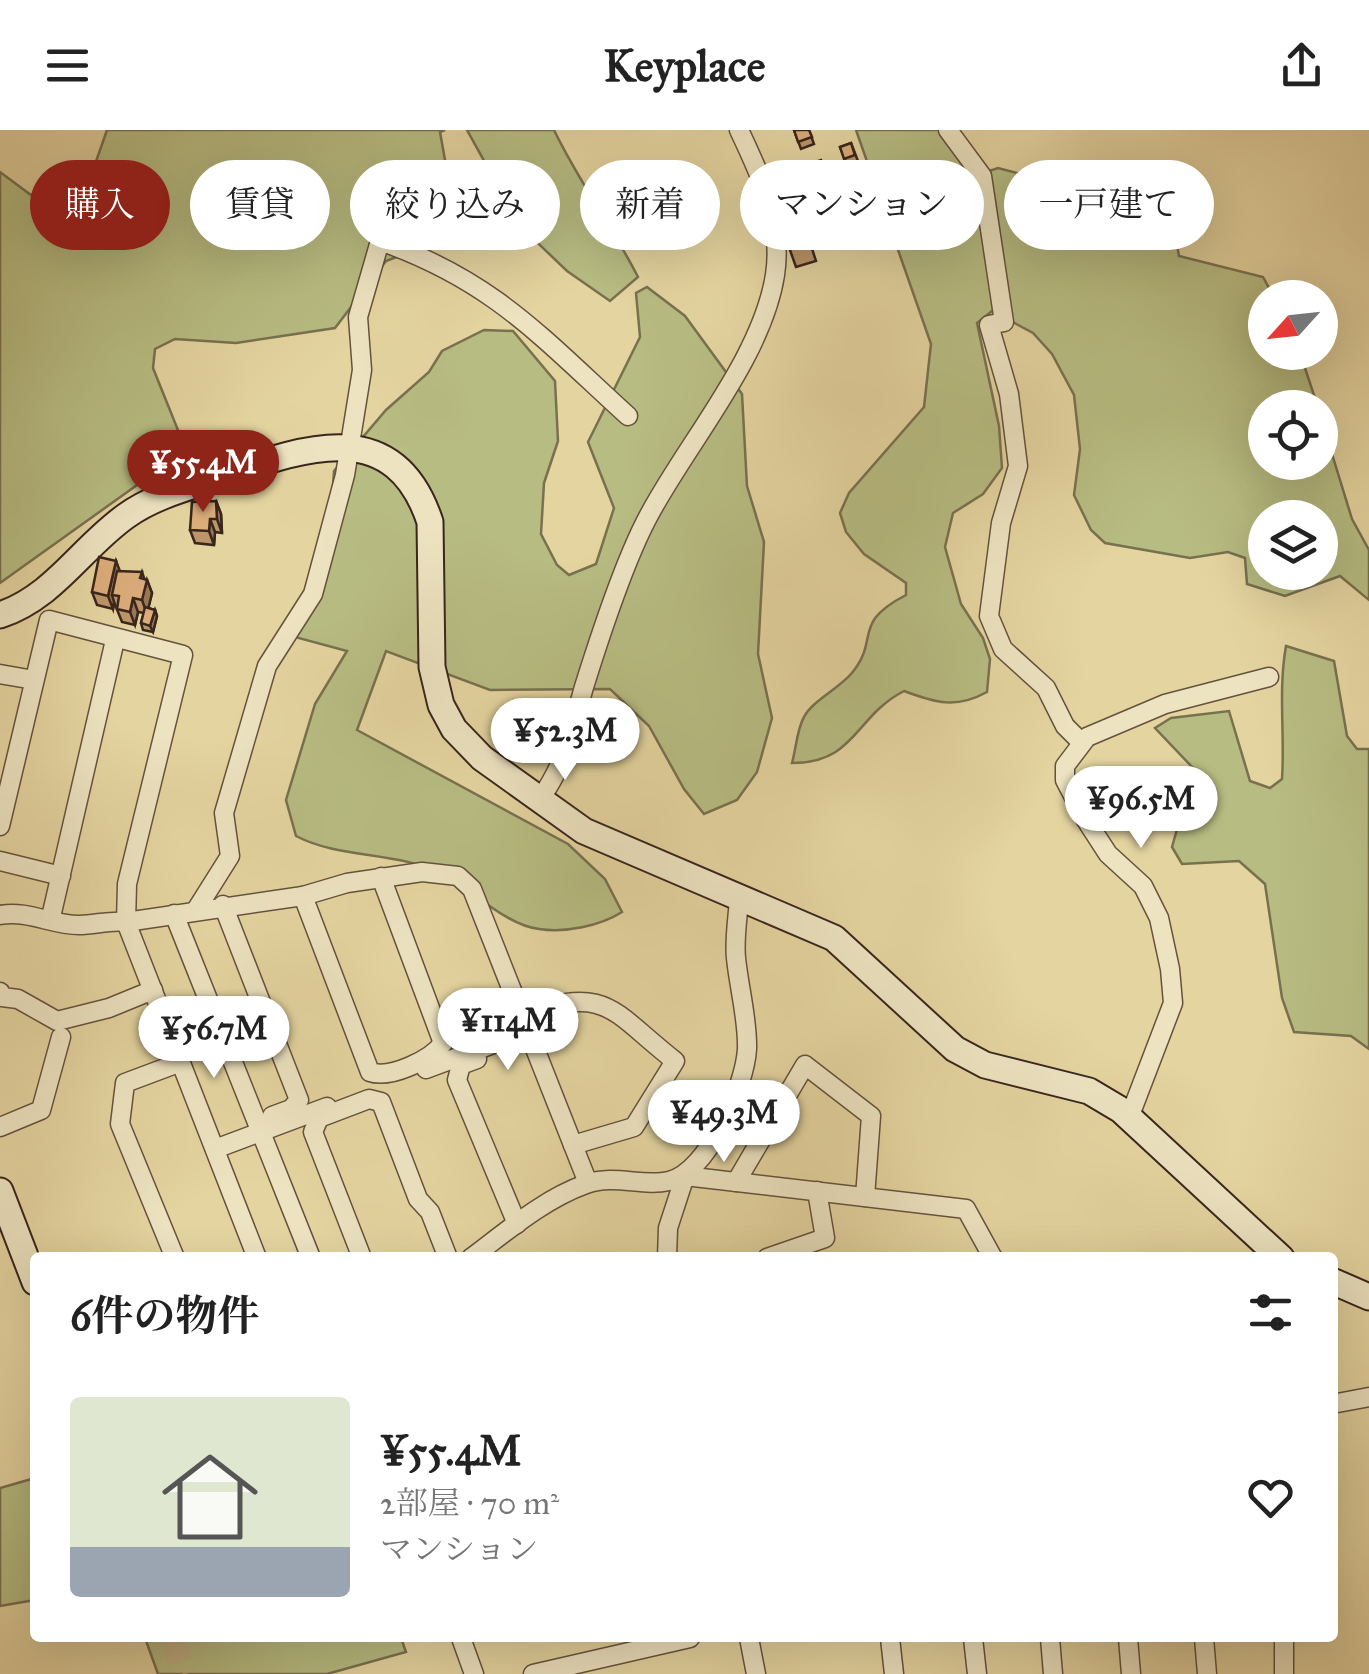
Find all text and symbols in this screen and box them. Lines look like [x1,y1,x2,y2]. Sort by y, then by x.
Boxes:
icon: menu [40,38,95,93]
text: Keyplace [603,38,766,93]
icon: share [1274,38,1329,93]
chip: 購入 [30,160,170,250]
chip: 賃貸 [190,160,330,250]
chip: 絞り込み [350,160,560,250]
chip: 新着 [580,160,720,250]
chip: マンション [740,160,984,250]
chip: 一戸建て [1004,160,1214,250]
north arrow [1248,280,1338,370]
map controls [1248,280,1338,590]
button: locate [1248,390,1338,480]
pin: ¥55.4M [122,430,284,515]
text: ¥55.4M [149,443,257,482]
button: layers [1248,500,1338,590]
pin: ¥52.3M [484,698,646,783]
text: ¥52.3M [513,711,617,750]
pin: ¥96.5M [1060,766,1222,851]
text: ¥96.5M [1087,779,1195,818]
pin: ¥114M [438,988,578,1073]
pin: ¥56.7M [133,996,295,1081]
text: ¥114M [459,1001,557,1040]
text: ¥56.7M [160,1009,268,1048]
pin: ¥49.3M [643,1080,805,1165]
text: ¥49.3M [670,1093,778,1132]
icon: filters [1243,1285,1298,1340]
text: 6件の物件 [70,1290,260,1342]
text: ¥55.4M [380,1425,521,1477]
icon: home [150,1437,270,1557]
icon: heart [1243,1470,1298,1525]
text: 2部屋 · 70 m² [380,1484,559,1523]
text: マンション [380,1530,539,1569]

